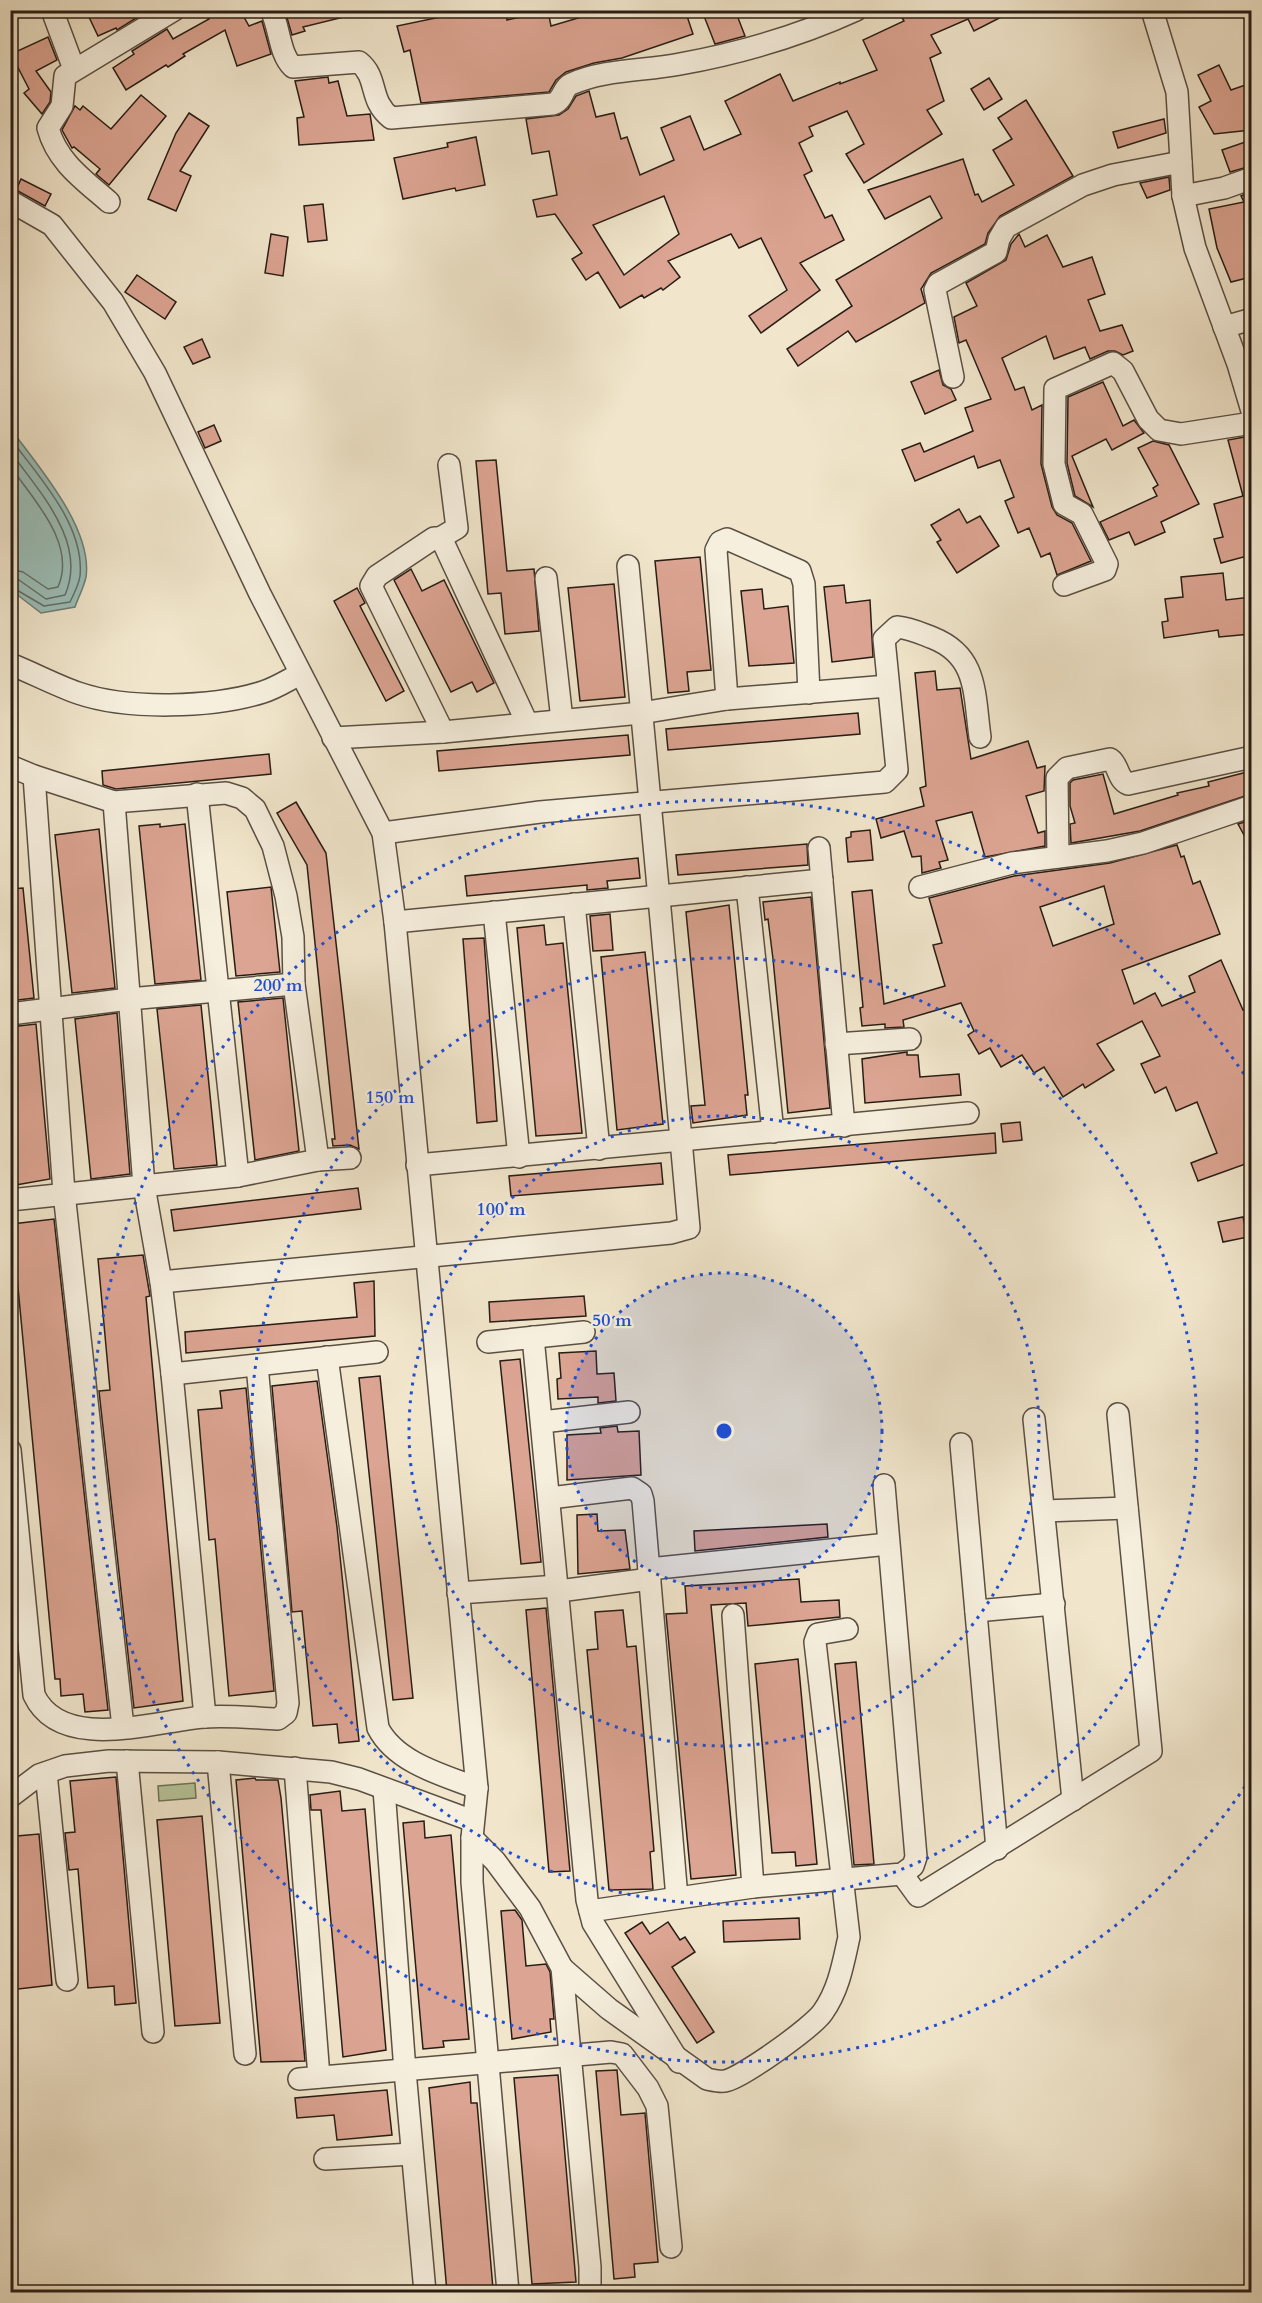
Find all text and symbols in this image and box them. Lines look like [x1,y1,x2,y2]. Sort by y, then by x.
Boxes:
text: 200 m [253,973,303,998]
text: 150 m [365,1085,415,1110]
text: 100 m [476,1197,526,1222]
text: 50 m [592,1308,632,1333]
centre of rings [714,1421,734,1441]

